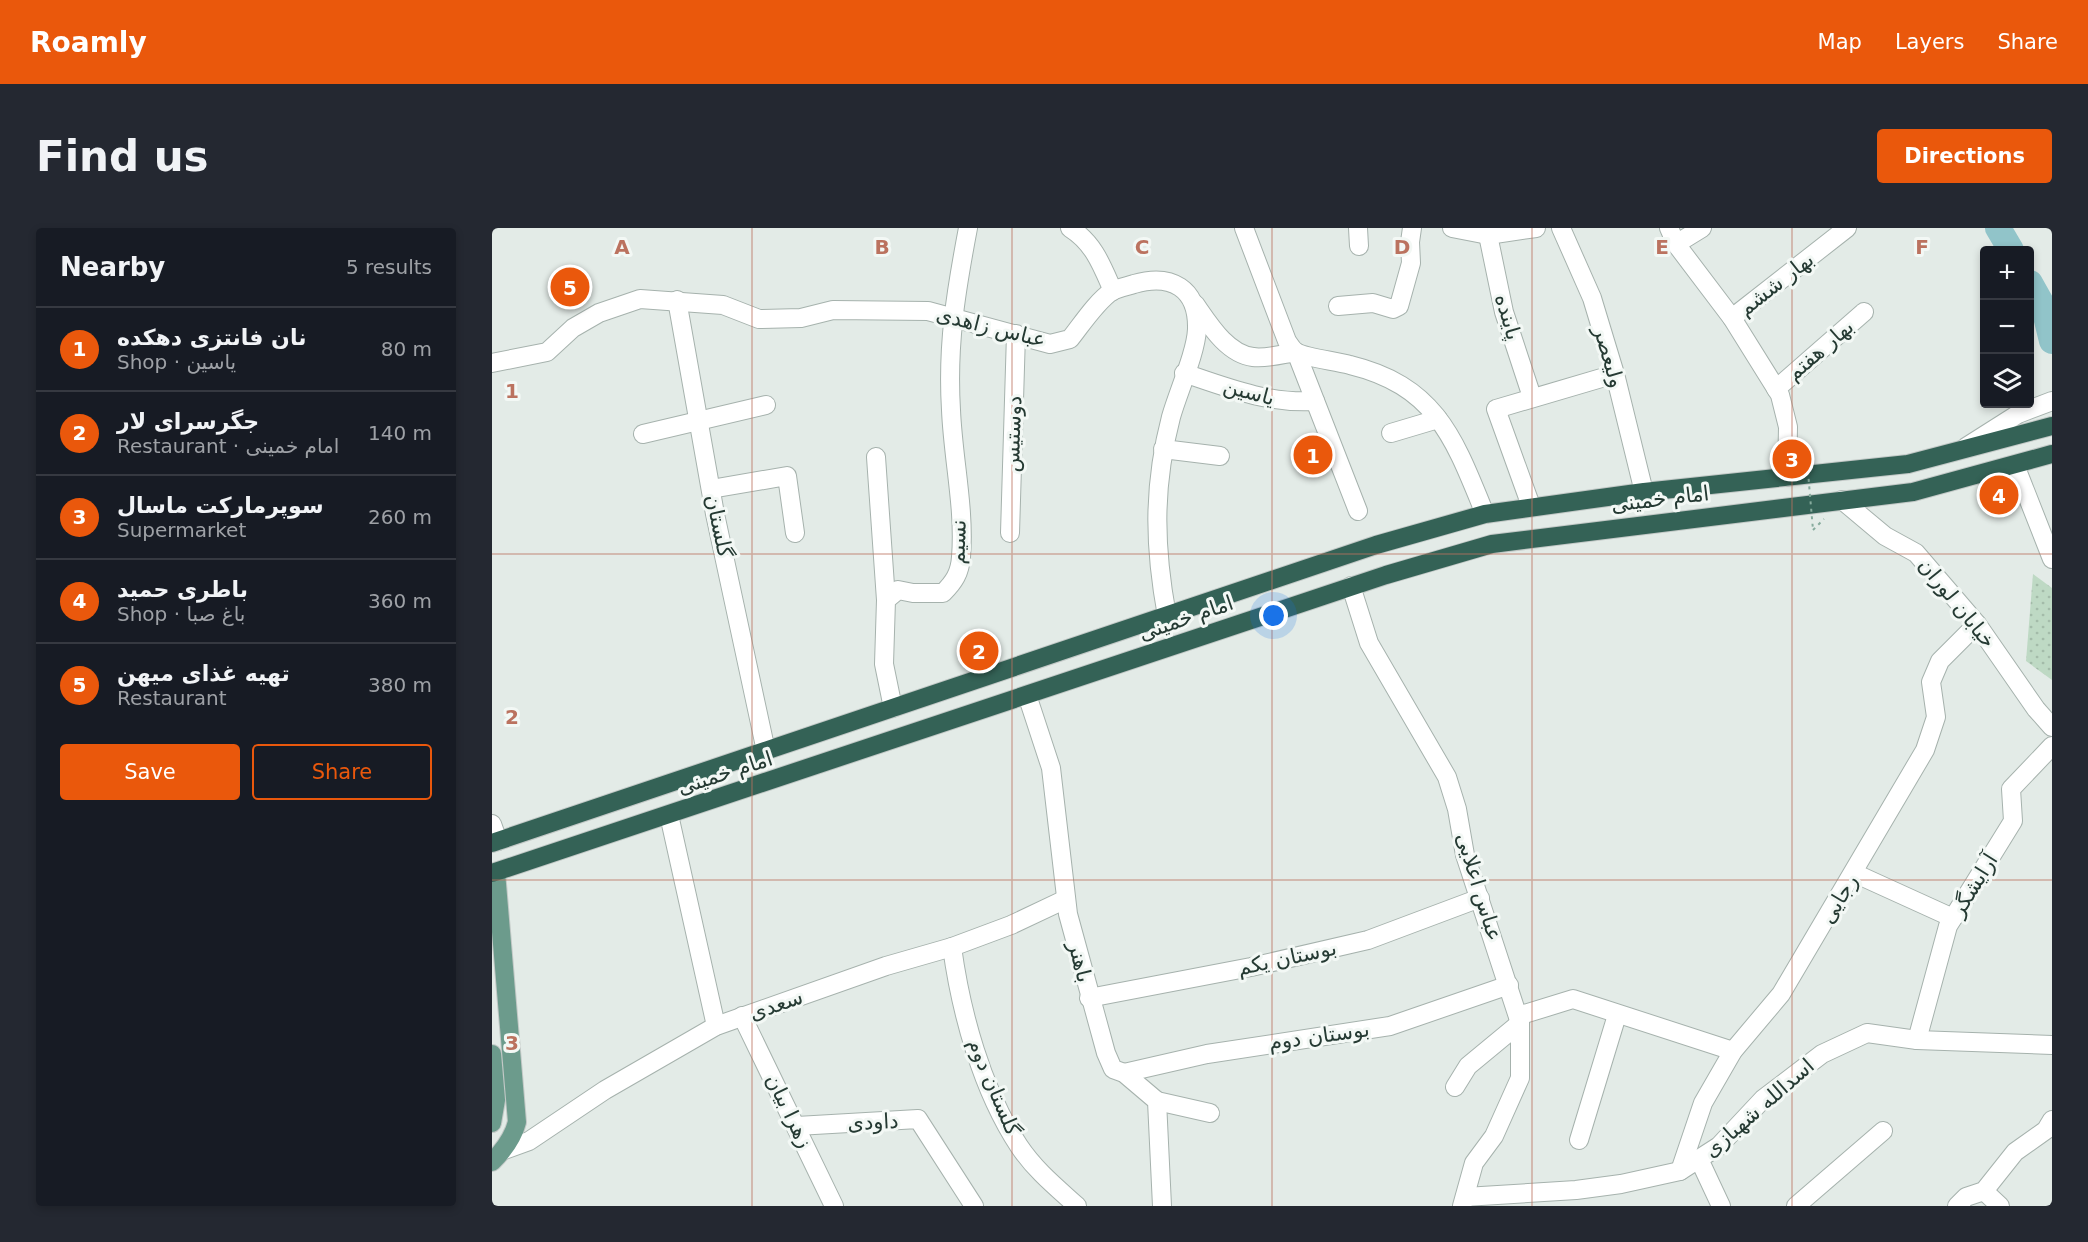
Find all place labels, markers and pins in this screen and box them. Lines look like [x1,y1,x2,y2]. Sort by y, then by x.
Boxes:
pin: 5 [550,264,590,310]
pin: 1 [1294,432,1332,478]
pin: 3 [1772,436,1812,482]
pin: 4 [1980,472,2018,518]
pin: 2 [960,628,998,674]

